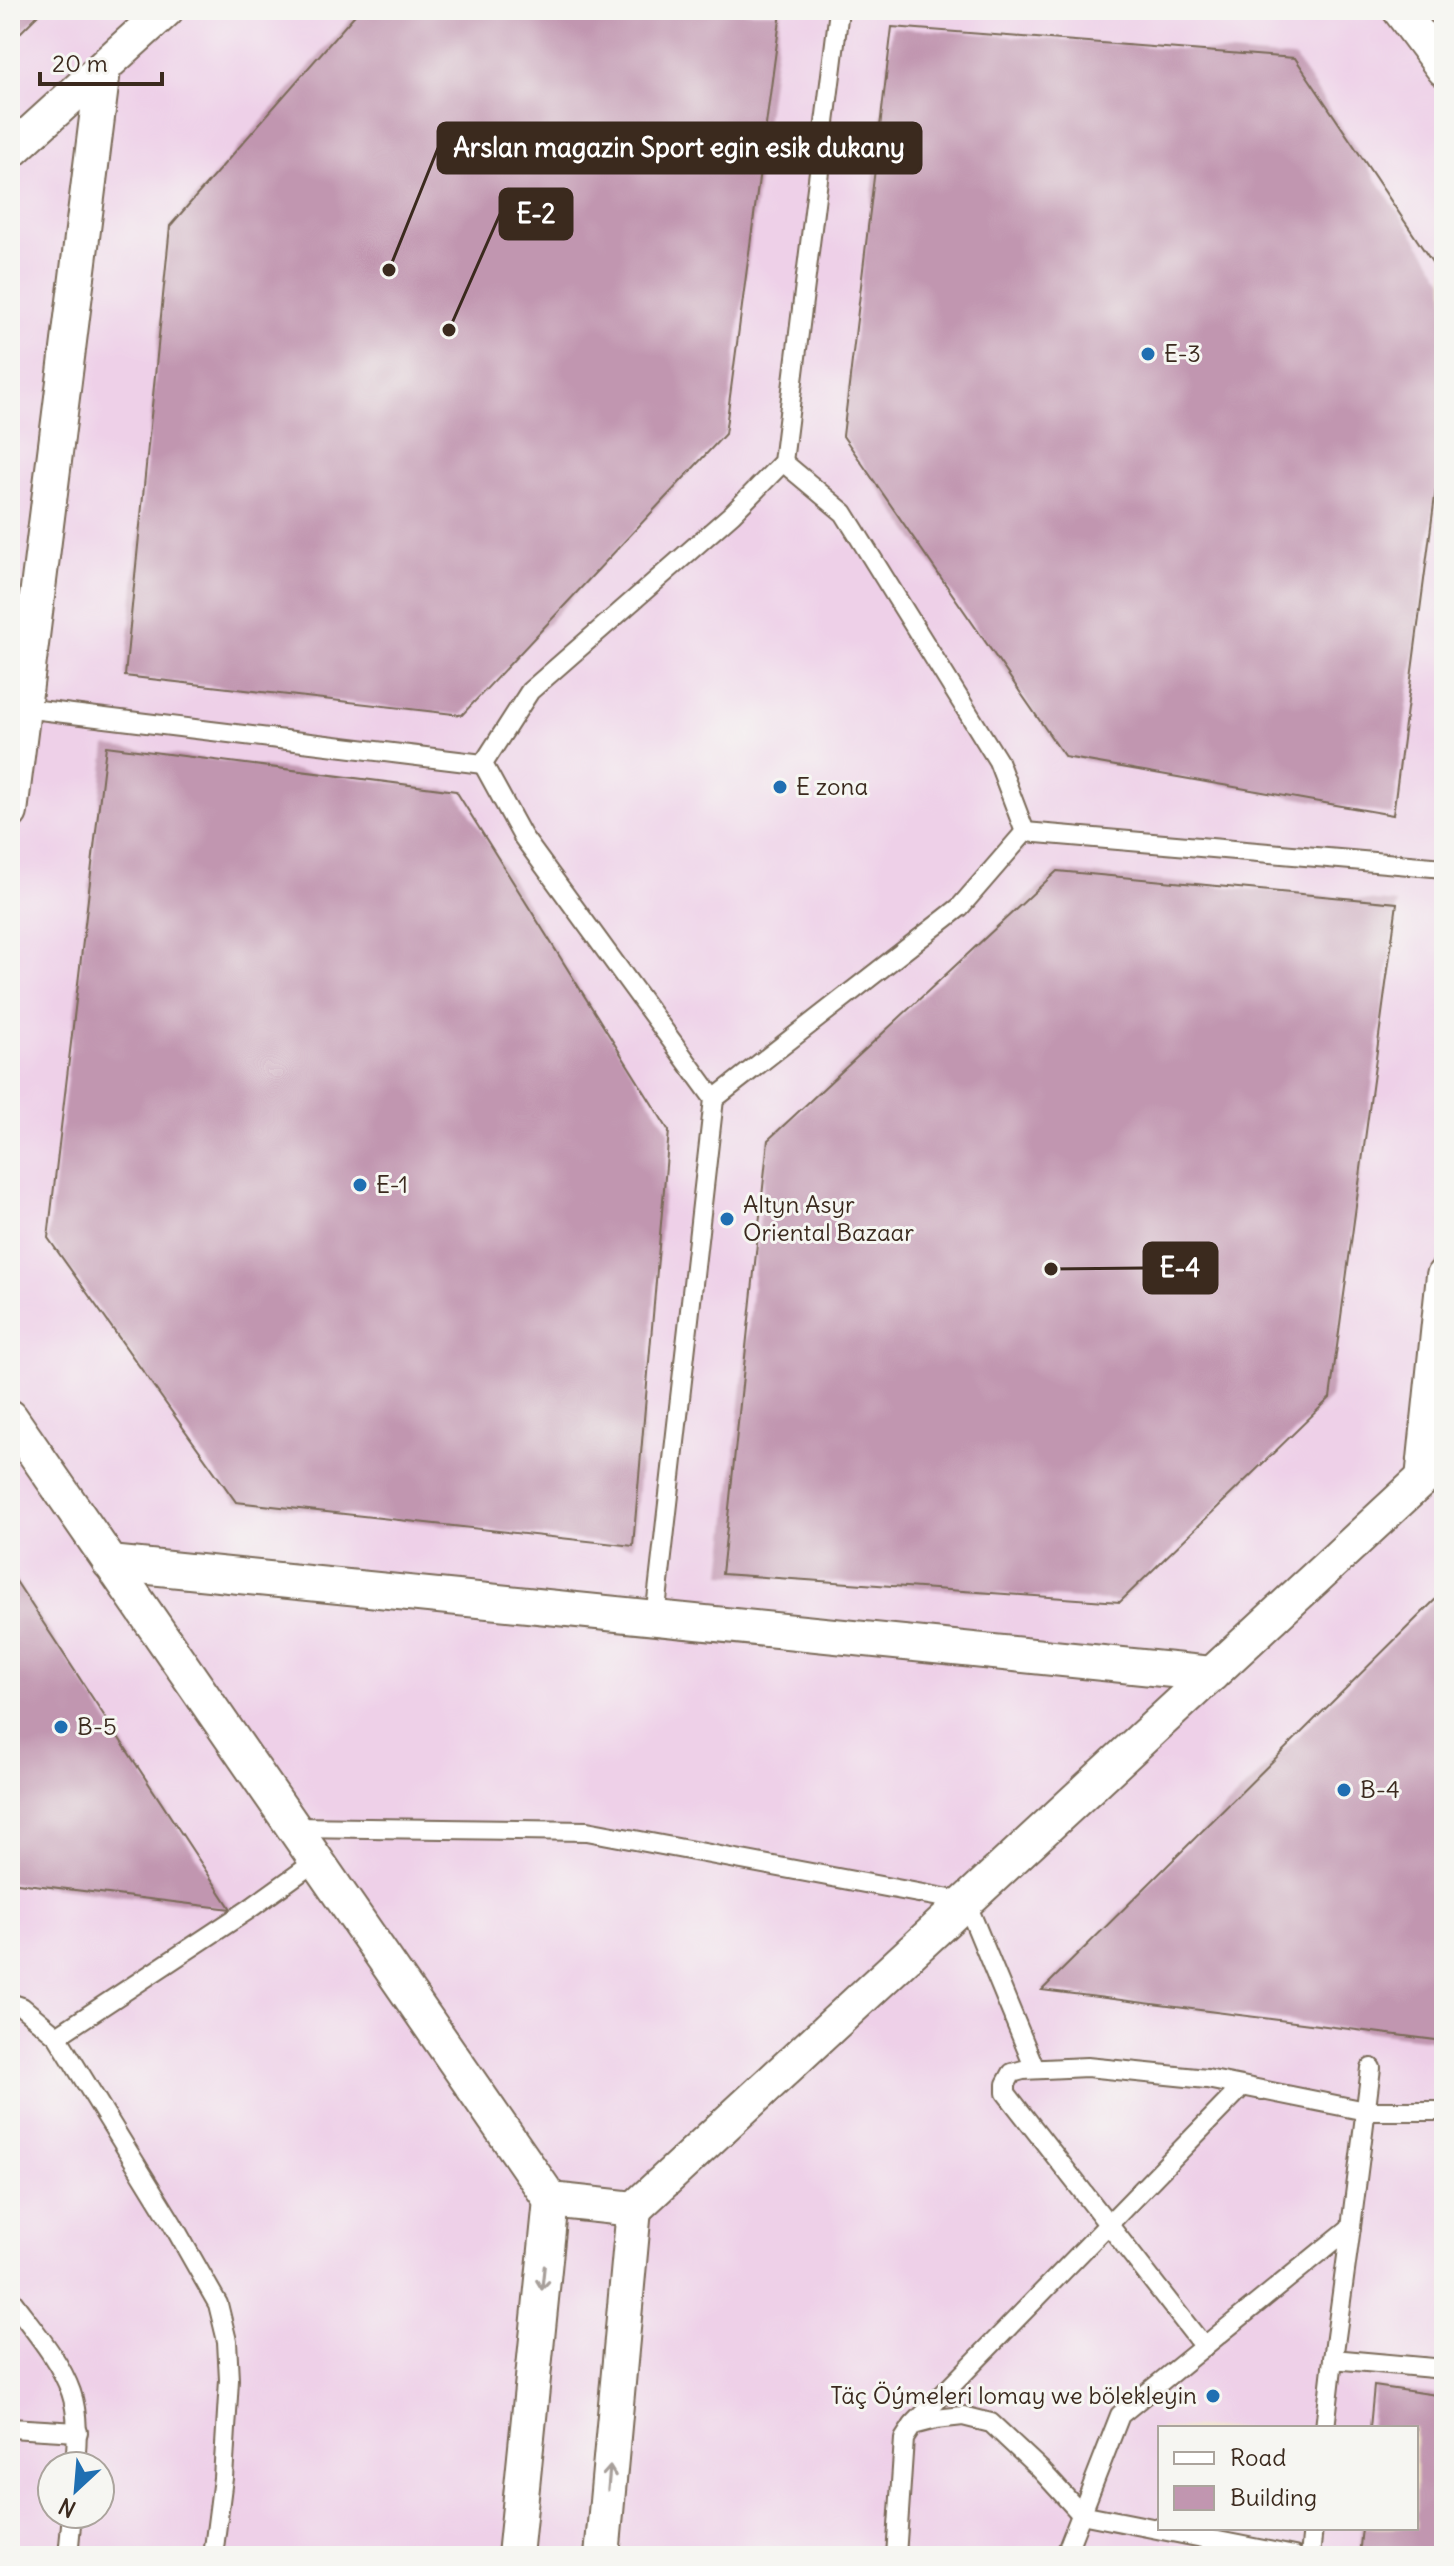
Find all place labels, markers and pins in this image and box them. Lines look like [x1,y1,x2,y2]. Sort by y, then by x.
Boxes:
callout: Arslan magazin Sport egin esik dukany [438,123,921,173]
callout: E-2 [500,189,572,239]
place label: E-3 [1164,338,1201,368]
marker: E-3 [1139,345,1157,363]
place label: E zona [796,771,868,801]
marker: E zona [771,778,789,796]
place label: E-1 [376,1169,408,1199]
marker: E-1 [351,1176,369,1194]
place label: Altyn Asyr Oriental Bazaar [743,1189,914,1247]
marker: Altyn Asyr Oriental Bazaar [718,1210,736,1228]
callout: E-4 [1144,1243,1217,1293]
place label: B-5 [77,1711,117,1741]
marker: B-5 [52,1718,70,1736]
place label: B-4 [1360,1774,1400,1804]
marker: B-4 [1335,1781,1353,1799]
place label: Täç Öýmeleri lomay we bölekleyin [830,2380,1197,2410]
marker: Täç Öýmeleri lomay we bölekleyin [1204,2387,1222,2405]

